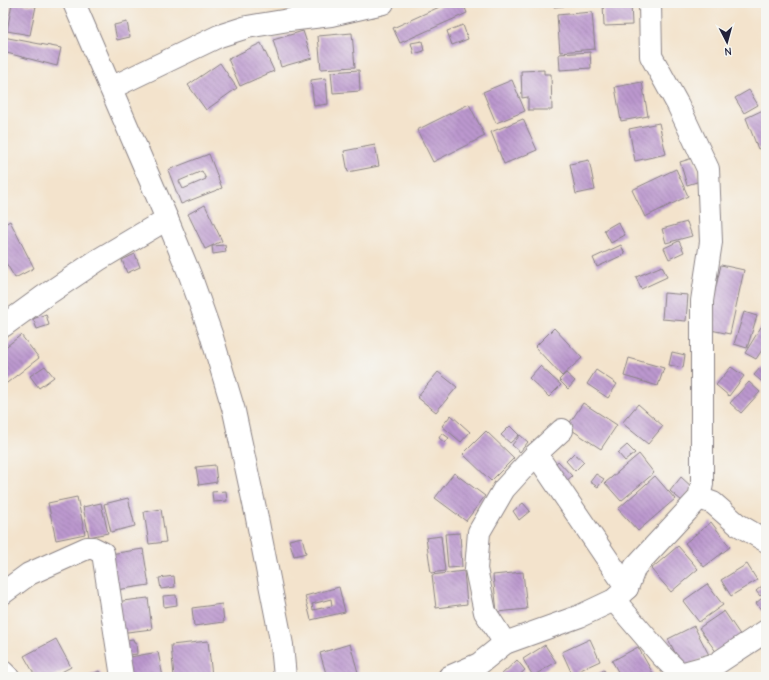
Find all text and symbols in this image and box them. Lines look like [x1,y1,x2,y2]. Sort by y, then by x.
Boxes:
north arrow [707,22,747,62]
text: N [724,45,732,58]

